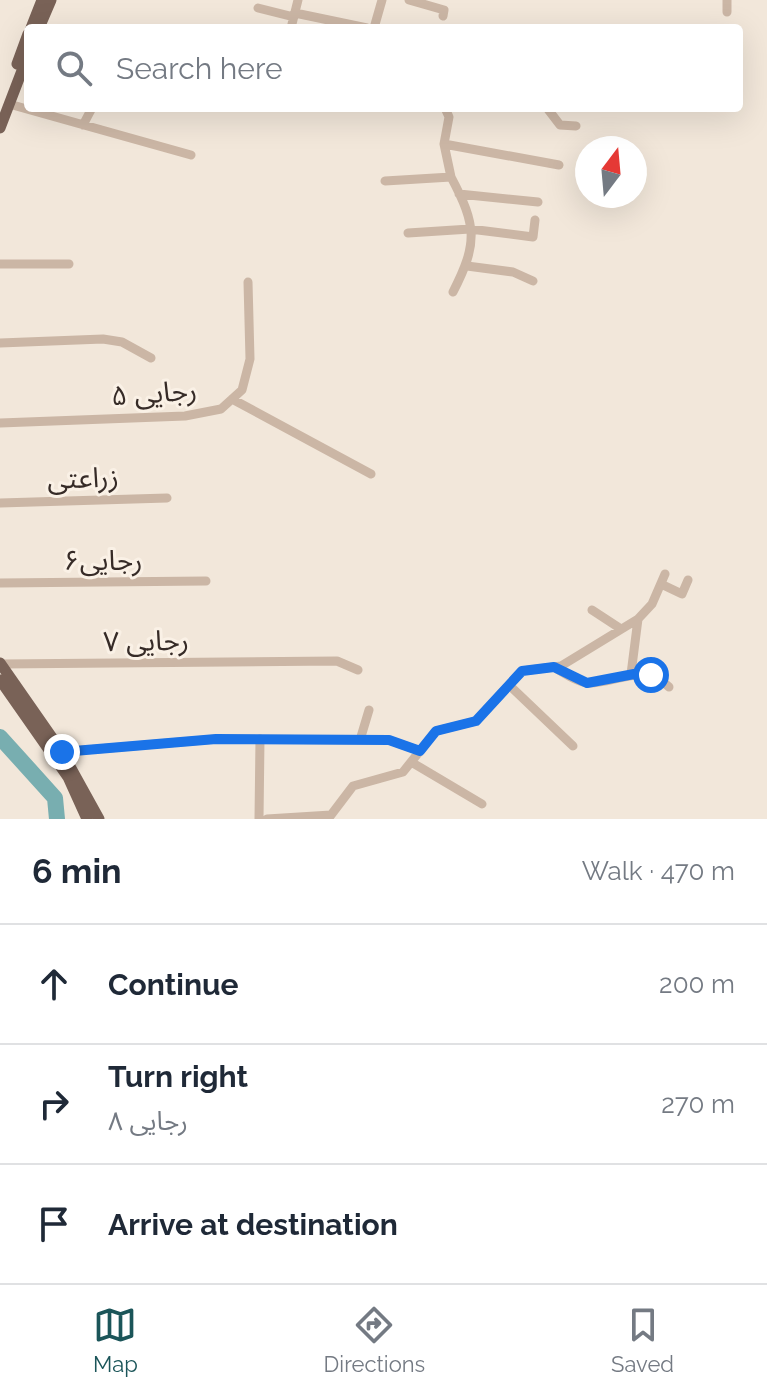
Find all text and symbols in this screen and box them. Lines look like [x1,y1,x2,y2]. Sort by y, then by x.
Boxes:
search box [24,24,743,112]
icon: search [52,46,96,90]
text: Search here [116,51,283,86]
north arrow [575,136,647,208]
street label: رجایی ۵ [110,374,198,412]
street label: زراعتی [47,460,119,496]
street label: رجایی۶ [64,544,142,577]
street label: رجایی ۷ [103,624,189,658]
route start [633,657,669,693]
route end [44,734,80,770]
text: 6 min [32,851,122,891]
text: Walk · 470 m [582,856,735,886]
icon: ahead [32,962,76,1006]
text: Continue [108,967,239,1002]
text: 200 m [659,969,735,999]
text: Turn right [108,1059,248,1094]
icon: right [32,1082,76,1126]
text: 270 m [661,1089,735,1119]
text: رجایی ۸ [108,1106,188,1136]
icon: arrive [32,1202,76,1246]
text: Arrive at destination [108,1207,398,1242]
tab: Map [93,1303,138,1377]
tab: Directions [324,1303,425,1377]
tab: Saved [611,1303,674,1377]

